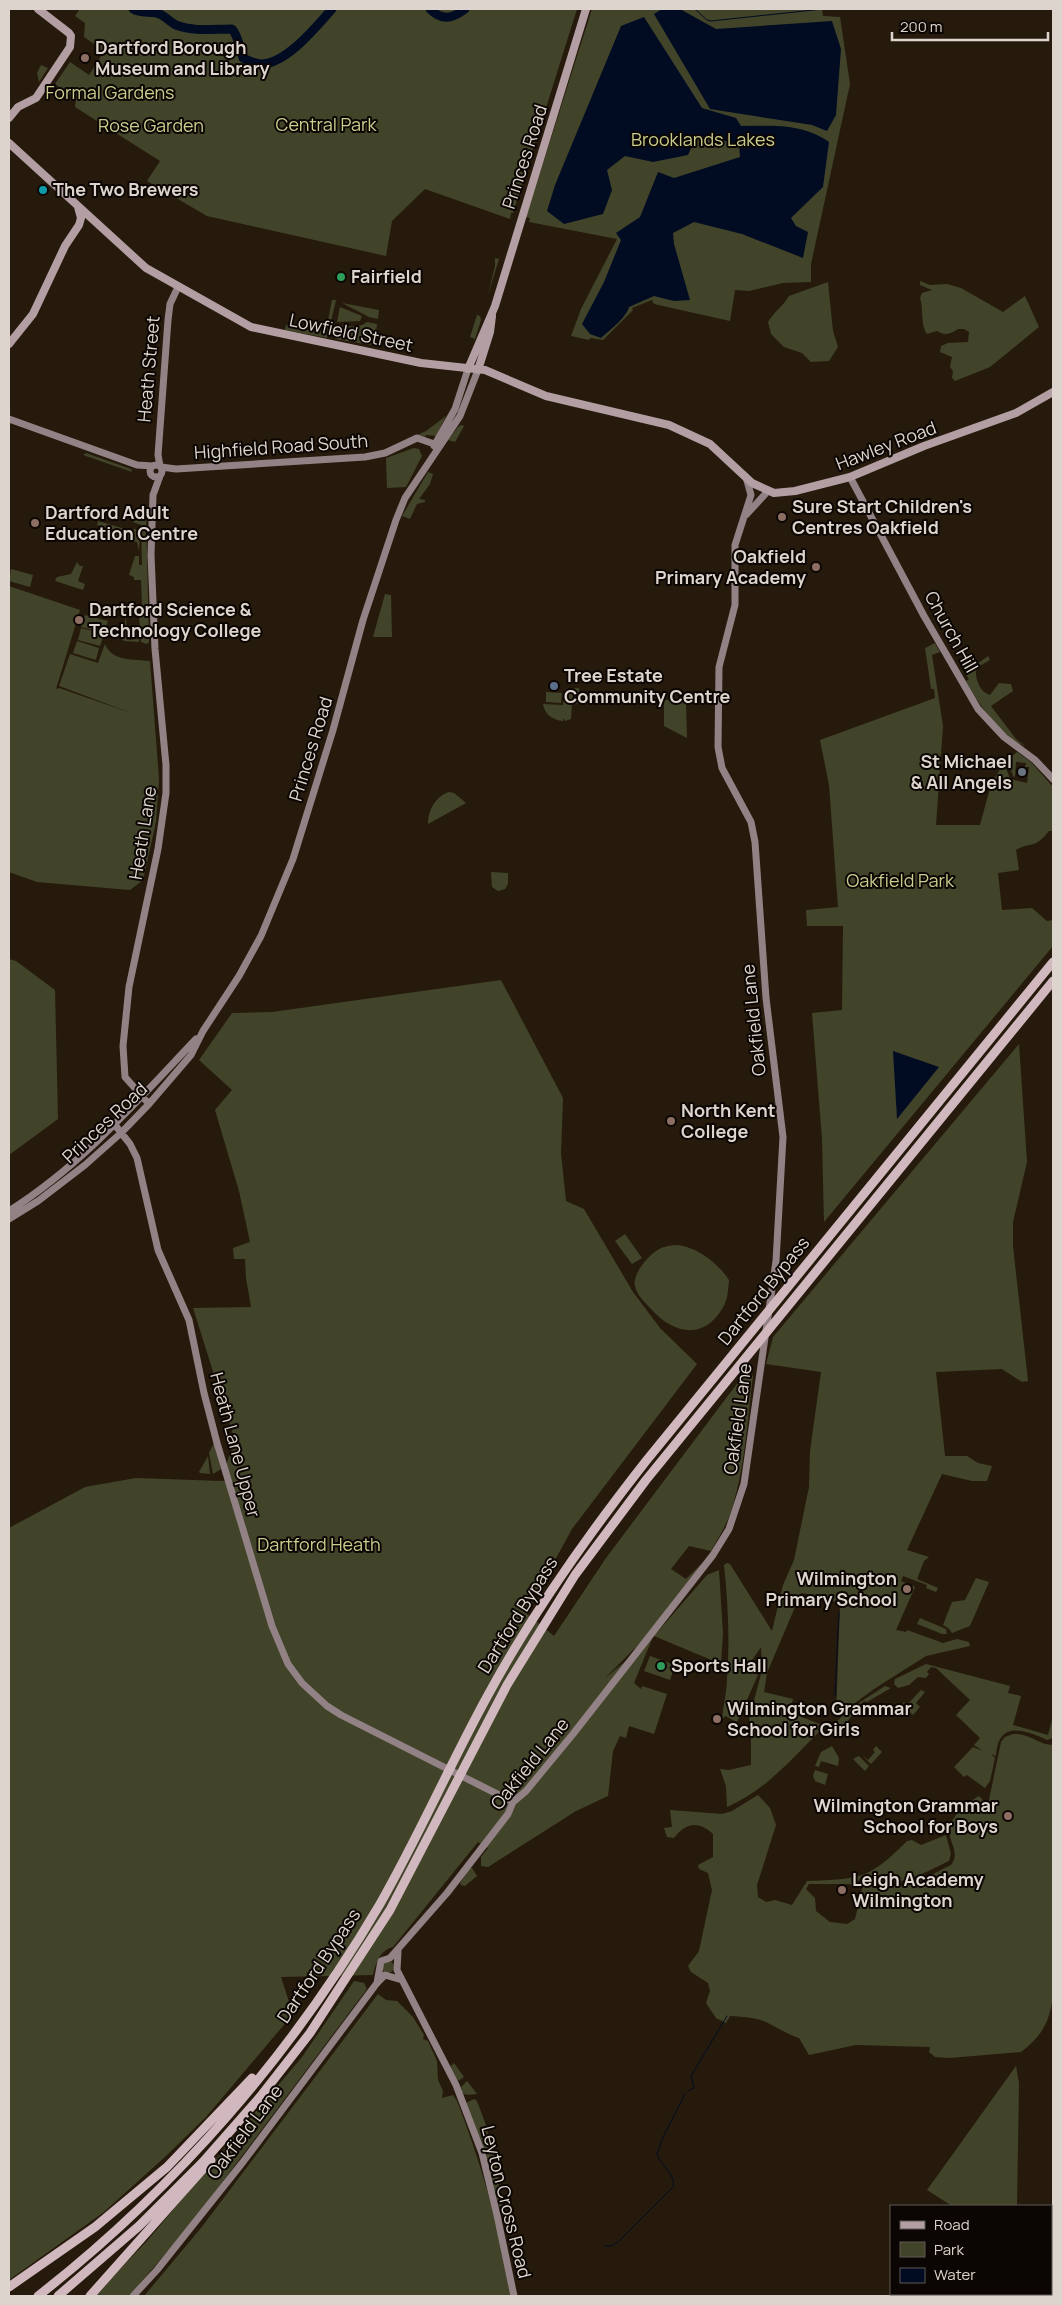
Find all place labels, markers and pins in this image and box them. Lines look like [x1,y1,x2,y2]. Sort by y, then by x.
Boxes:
place label: Dartford Borough Museum and Library [95,35,269,80]
marker: Dartford Borough Museum and Library [79,52,91,64]
place label: The Two Brewers [53,177,199,201]
marker: The Two Brewers [37,184,49,196]
place label: Fairfield [351,264,422,288]
marker: Fairfield [335,271,347,283]
place label: Sure Start Children's Centres Oakfield [792,494,972,539]
place label: Dartford Adult Education Centre [45,500,198,545]
marker: Sure Start Children's Centres Oakfield [776,511,788,523]
marker: Dartford Adult Education Centre [29,517,41,529]
place label: Oakfield Primary Academy [655,544,806,589]
marker: Oakfield Primary Academy [810,561,822,573]
place label: Dartford Science & Technology College [89,597,262,642]
marker: Dartford Science & Technology College [73,614,85,626]
place label: Tree Estate Community Centre [564,663,730,708]
marker: Tree Estate Community Centre [548,680,560,692]
place label: St Michael & All Angels [911,749,1012,794]
marker: St Michael & All Angels [1016,766,1028,778]
place label: North Kent College [681,1098,775,1143]
marker: North Kent College [665,1115,677,1127]
place label: Wilmington Primary School [765,1566,897,1611]
marker: Wilmington Primary School [901,1583,913,1595]
place label: Sports Hall [671,1653,767,1677]
marker: Sports Hall [655,1660,667,1672]
place label: Wilmington Grammar School for Girls [727,1696,912,1741]
marker: Wilmington Grammar School for Girls [711,1713,723,1725]
place label: Wilmington Grammar School for Boys [813,1793,998,1838]
marker: Wilmington Grammar School for Boys [1002,1810,1014,1822]
place label: Leigh Academy Wilmington [852,1867,984,1912]
marker: Leigh Academy Wilmington [836,1884,848,1896]

